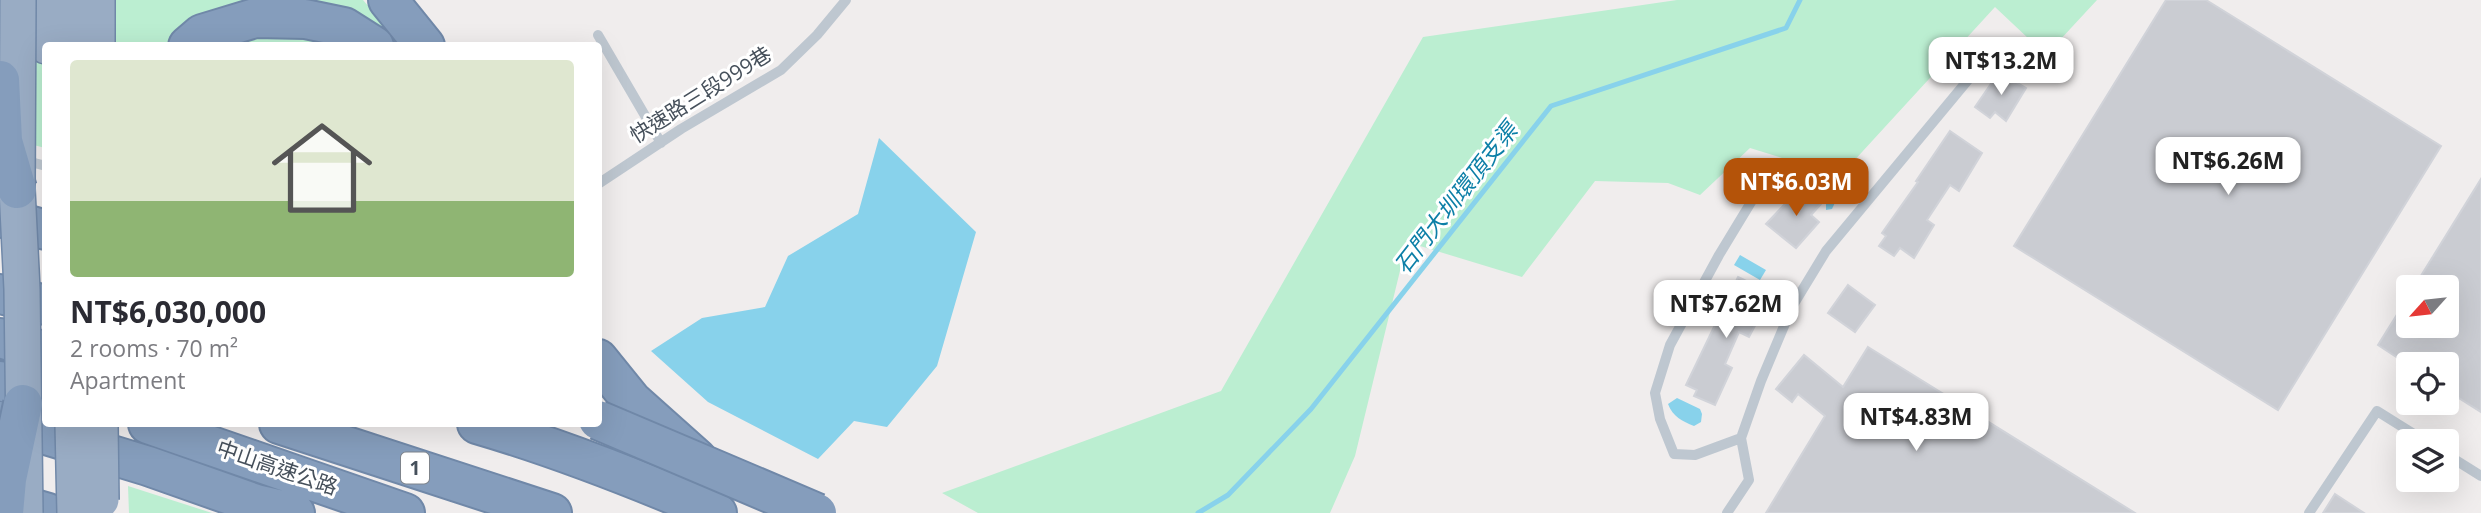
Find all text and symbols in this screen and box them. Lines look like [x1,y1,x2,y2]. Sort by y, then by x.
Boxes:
pin: NT$13.2M [1929,38,2073,97]
street label: 快速路三段999巷 [624,39,777,149]
text: NT$13.2M [1945,44,2057,76]
icon: home [259,105,385,231]
water label: 石門大圳環頂支渠 [1386,113,1526,280]
pin: NT$6.26M [2156,138,2300,197]
text: NT$6.26M [2172,144,2284,176]
pin: NT$6.03M [1724,158,1868,218]
text: NT$6.03M [1740,165,1852,197]
north arrow [2396,275,2459,338]
map controls [2396,275,2459,492]
pin: NT$7.62M [1654,280,1798,340]
text: NT$7.62M [1670,287,1782,319]
text: NT$6,030,000 [70,291,266,332]
text: 2 rooms · 70 m² [70,332,238,364]
button: locate [2396,352,2459,415]
text: Apartment [70,364,186,396]
pin: NT$4.83M [1844,393,1988,453]
text: NT$4.83M [1860,400,1972,432]
button: layers [2396,429,2459,492]
street label: 中山高速公路 [213,433,341,501]
road number: 1 [401,453,429,484]

